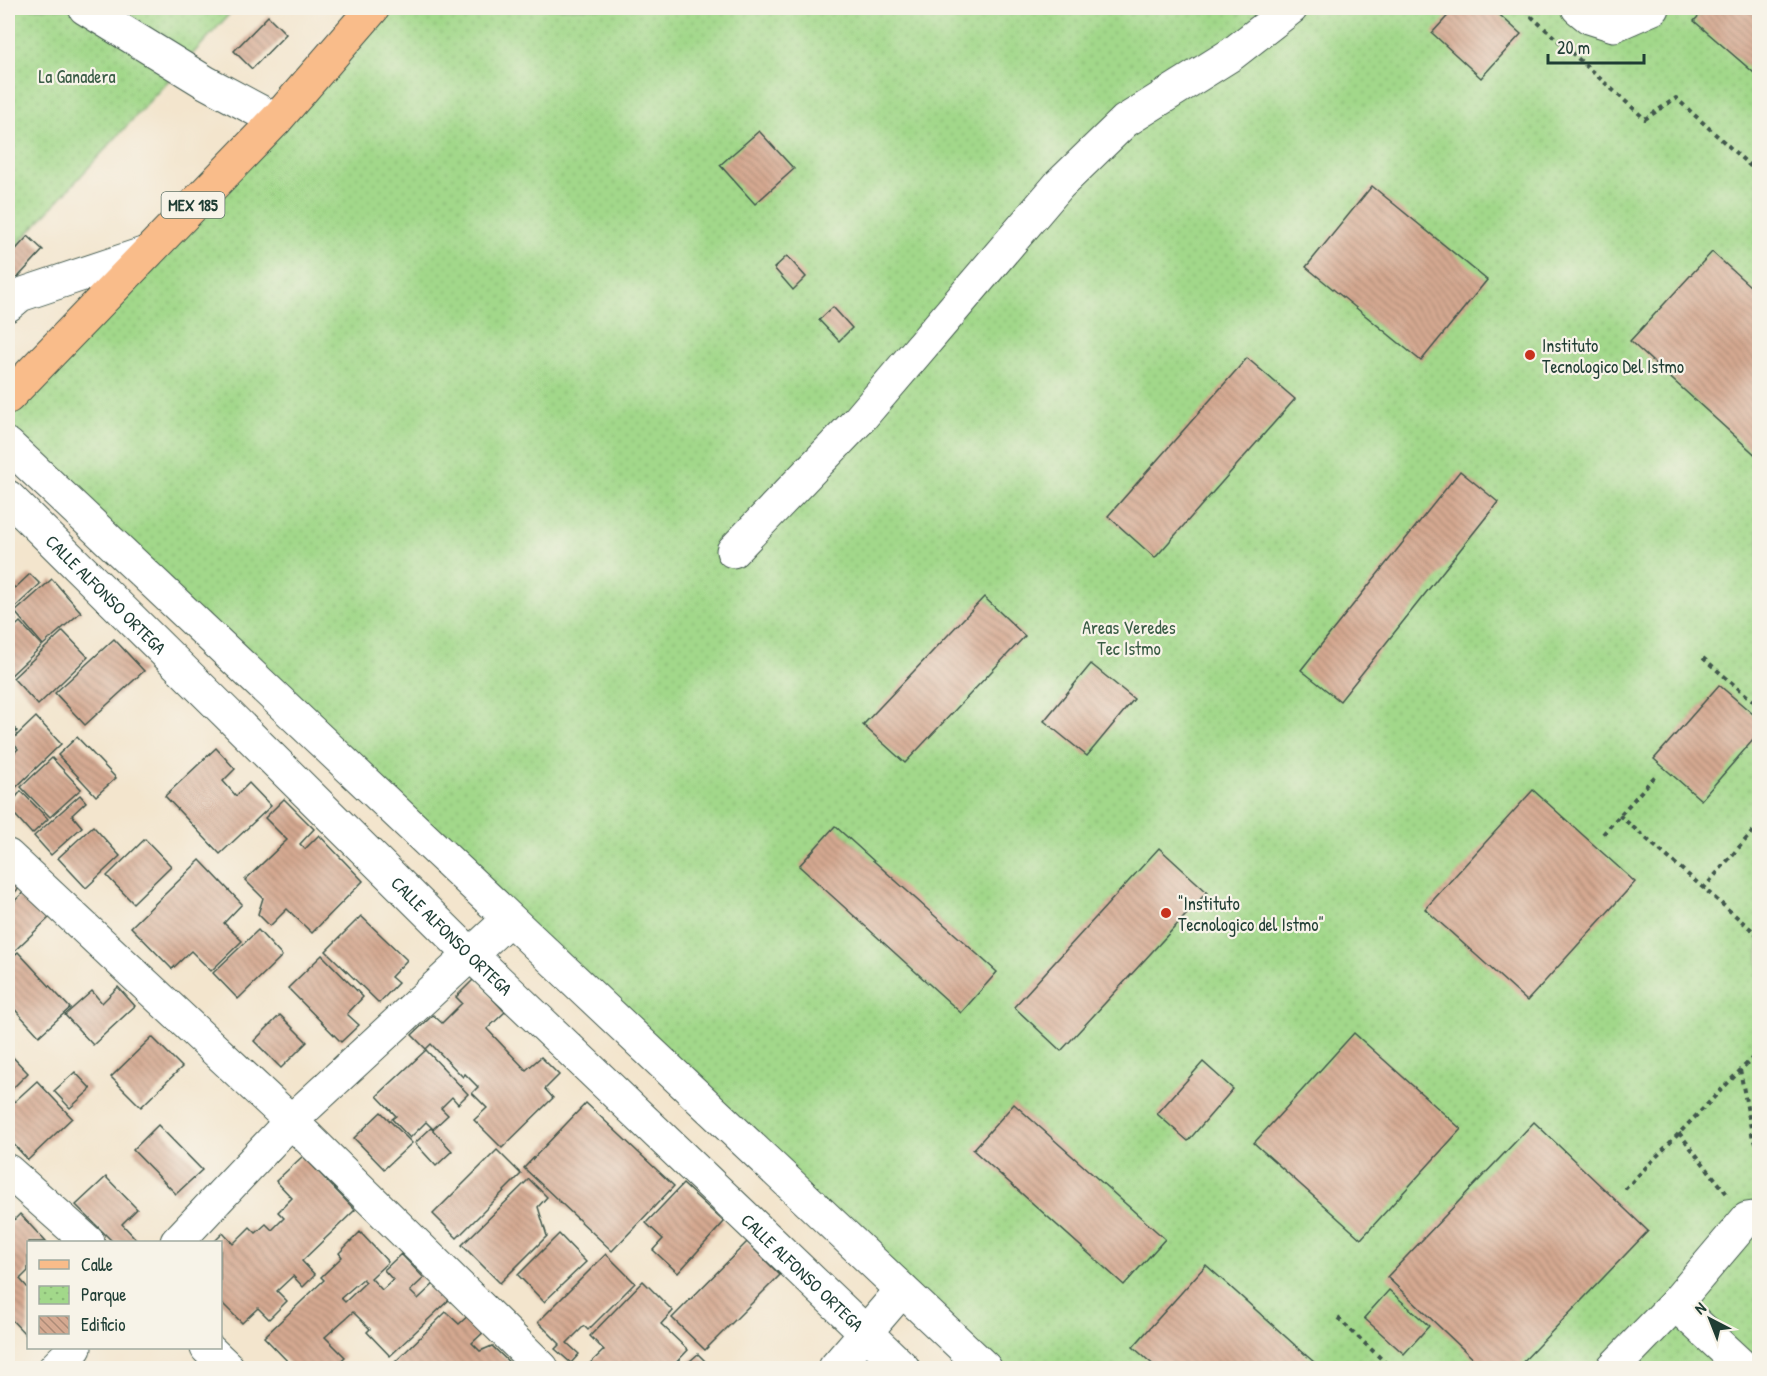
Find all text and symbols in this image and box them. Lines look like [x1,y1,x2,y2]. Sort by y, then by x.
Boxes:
scale bar [1548,27,1644,65]
text: 20 m [1557,35,1590,60]
park label: La Ganadera [39,64,115,89]
road number: MEX 185 [162,192,224,218]
place label: Instituto Tecnologico Del Istmo [1542,333,1684,379]
marker: Instituto Tecnologico Del Istmo [1523,348,1537,362]
street label: CALLE ALFONSO ORTEGA [40,529,172,660]
park label: Areas Veredes Tec Istmo [1082,615,1176,661]
street label: CALLE ALFONSO ORTEGA [386,871,518,1001]
place label: "Instituto Tecnologico del Istmo" [1178,891,1324,937]
marker: "Instituto Tecnologico del Istmo" [1159,906,1173,920]
street label: CALLE ALFONSO ORTEGA [736,1208,869,1337]
legend [27,1241,222,1349]
text: Calle [81,1252,113,1277]
text: Parque [81,1282,126,1307]
north arrow [1680,1289,1740,1349]
text: N [1689,1297,1711,1319]
text: Edificio [81,1312,125,1337]

